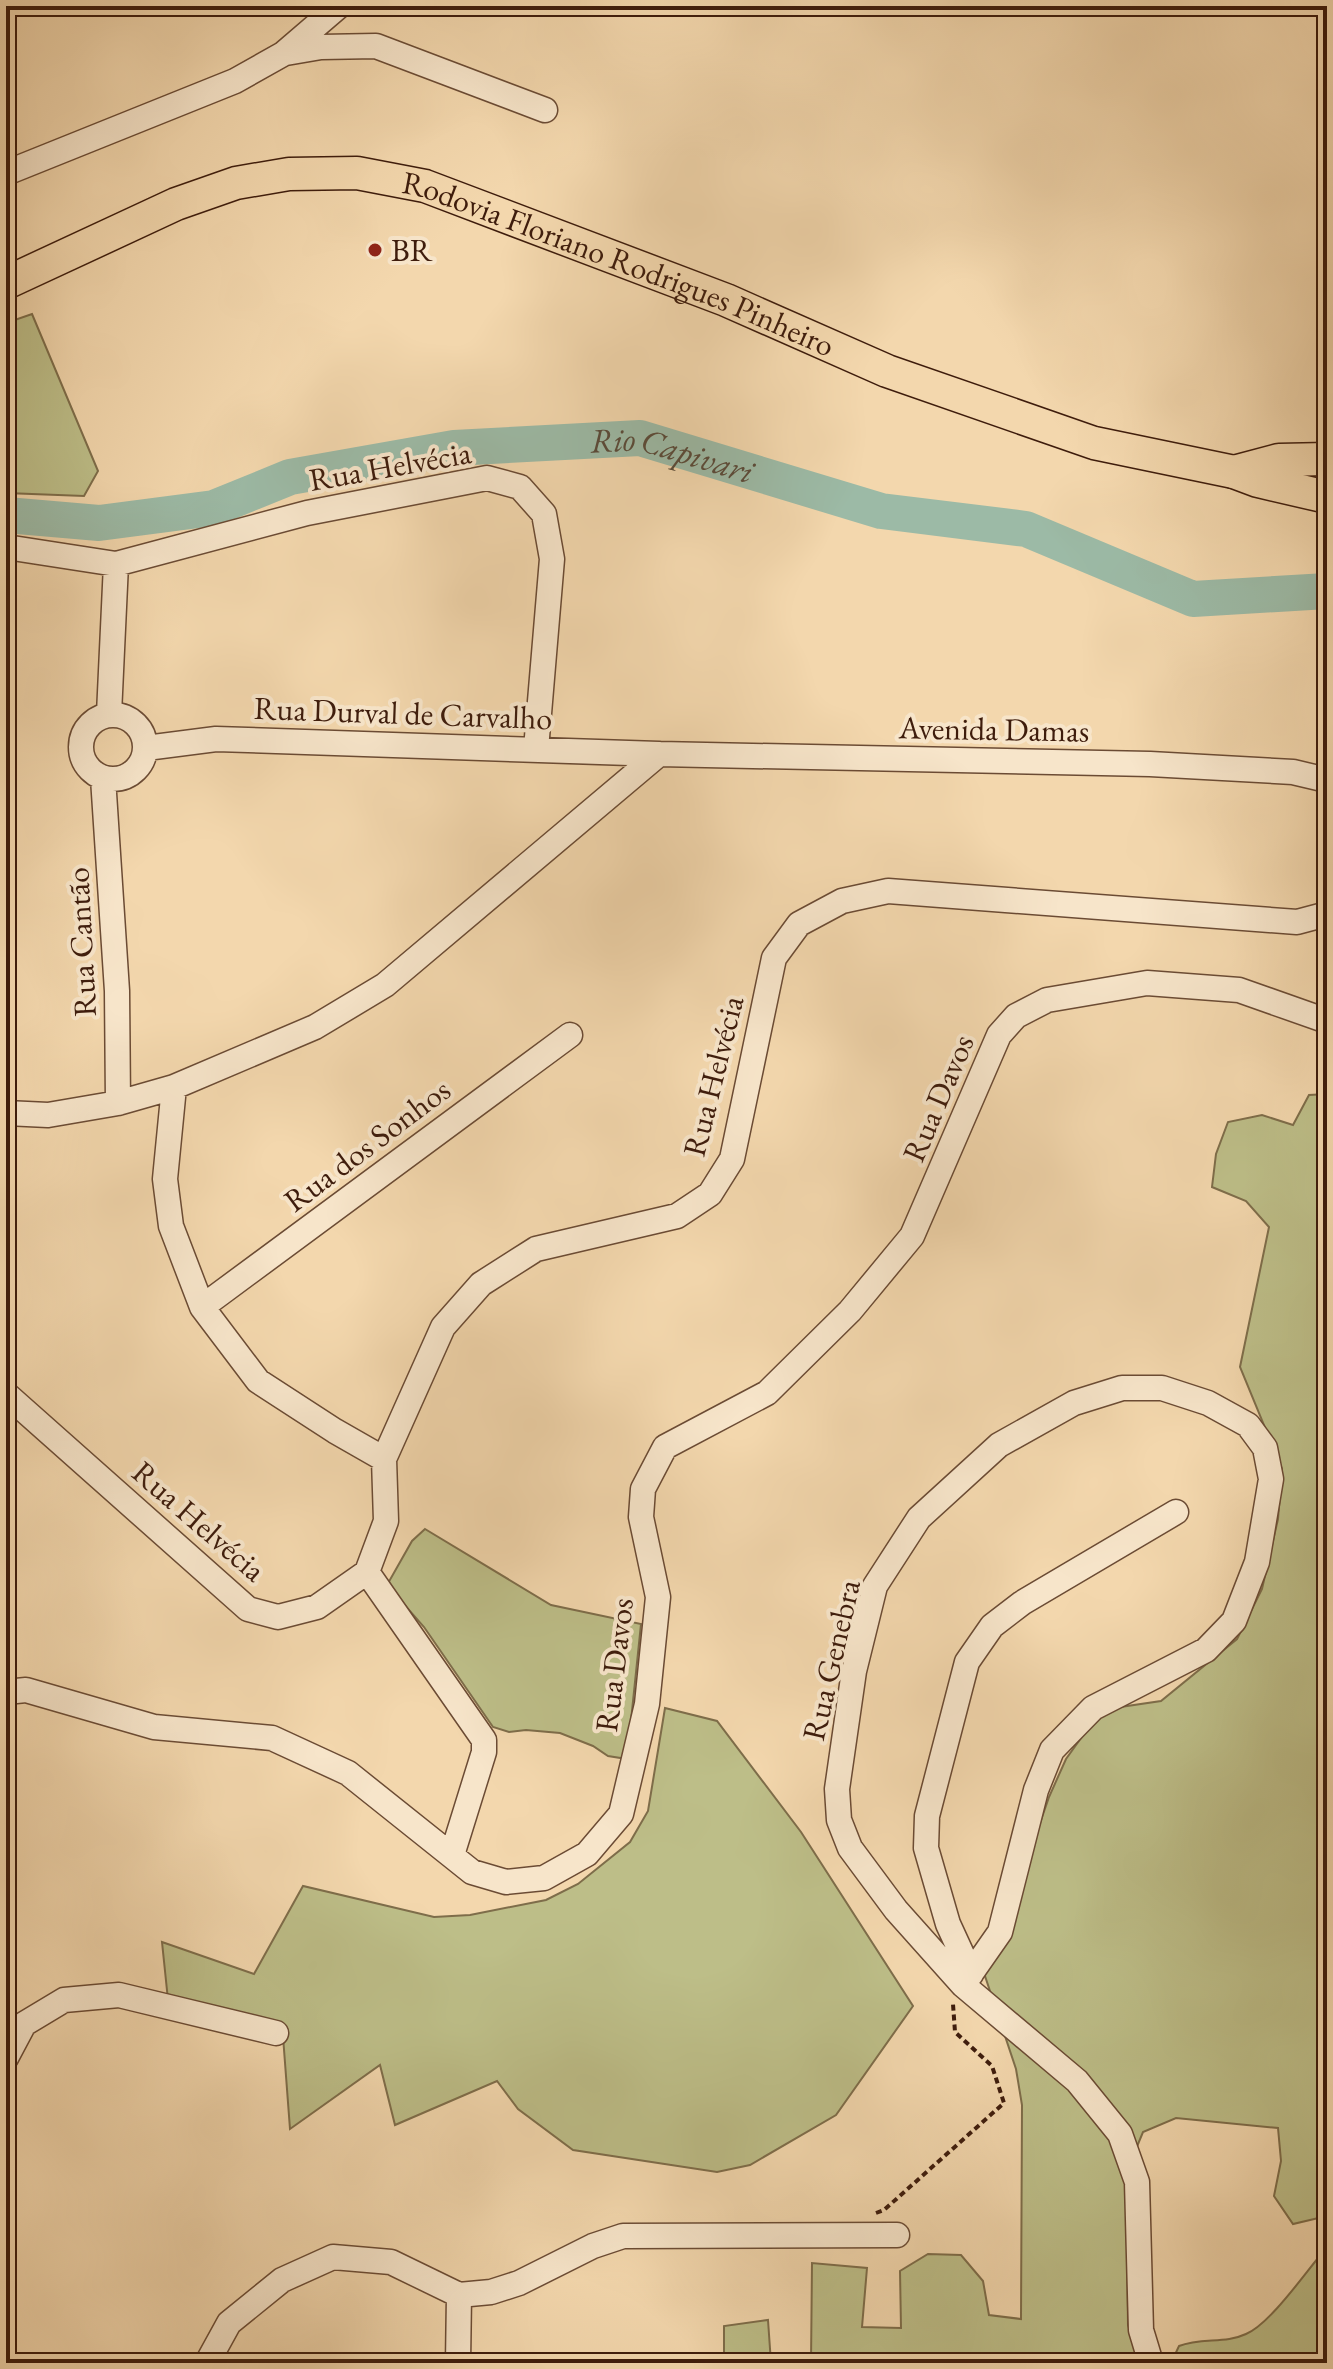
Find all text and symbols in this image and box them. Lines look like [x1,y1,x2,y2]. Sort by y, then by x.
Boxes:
street label: Rodovia Floriano Rodrigues Pinheiro [399,161,841,366]
place label: BR [391,229,433,271]
marker: BR [366,241,384,259]
water label: Rio Capivari [589,416,760,493]
street label: Rua Helvécia [306,431,475,501]
street label: Rua Durval de Carvalho [253,687,553,739]
street label: Avenida Damas [897,706,1090,752]
street label: Rua Cantão [56,866,106,1018]
street label: Rua Helvécia [673,991,753,1161]
street label: Rua Davos [892,1028,984,1168]
street label: Rua dos Sonhos [275,1069,459,1221]
street label: Rua Helvécia [123,1451,275,1591]
street label: Rua Genebra [792,1575,870,1745]
street label: Rua Davos [585,1596,643,1734]

